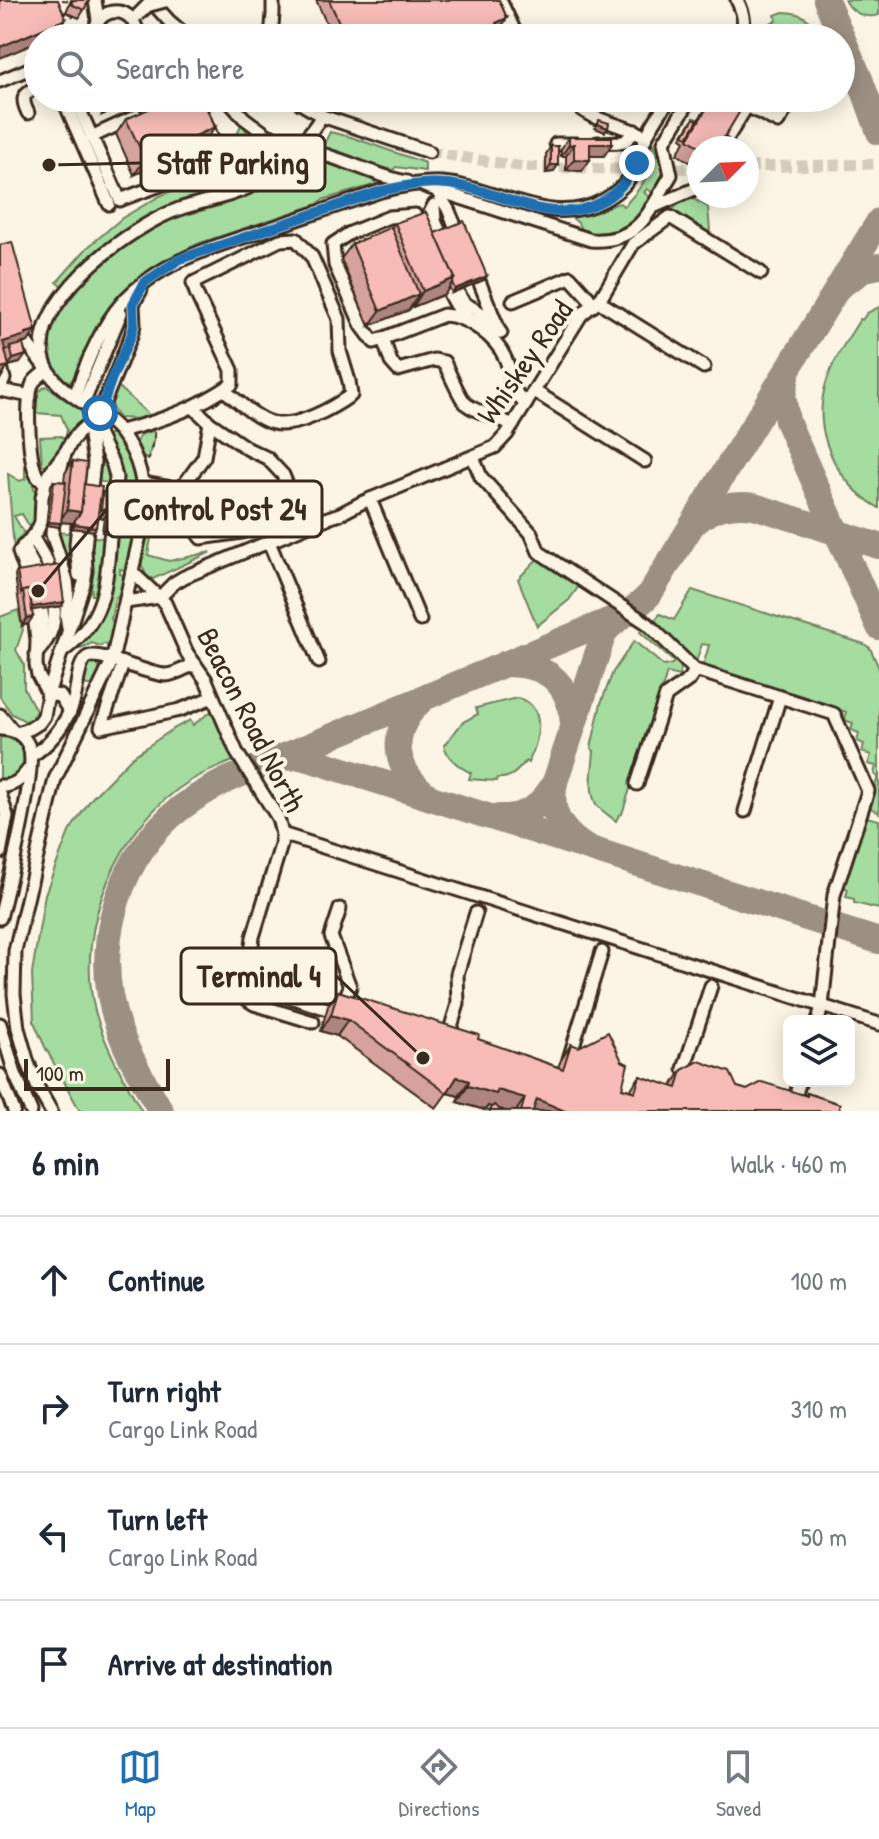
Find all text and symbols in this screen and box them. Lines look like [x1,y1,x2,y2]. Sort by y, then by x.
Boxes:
search box [24,24,855,112]
icon: search [52,46,96,90]
text: Search here [116,48,244,88]
callout: Staff Parking [141,135,325,191]
north arrow [687,136,759,208]
text: Staff Parking [157,141,309,185]
route end [619,145,655,181]
street label: Whiskey Road [467,291,582,431]
route start [82,395,118,431]
callout: Control Post 24 [107,481,322,537]
text: Control Post 24 [124,487,306,530]
street label: Beacon Road North [188,621,315,818]
callout: Terminal 4 [181,948,336,1004]
text: Terminal 4 [196,954,321,997]
map controls [783,1015,855,1087]
button: layers [783,1015,855,1087]
scale bar [24,1055,170,1091]
text: 100 m [36,1058,84,1088]
text: 6 min [32,1140,100,1186]
text: Walk · 460 m [730,1146,847,1181]
icon: ahead [32,1258,76,1302]
text: Continue [108,1260,205,1300]
text: 100 m [791,1263,847,1298]
text: Turn right [108,1371,221,1411]
icon: right [32,1386,76,1430]
text: 310 m [791,1391,847,1426]
text: Cargo Link Road [108,1411,257,1446]
text: Turn left [108,1499,207,1539]
icon: left [32,1514,76,1558]
text: 50 m [801,1519,847,1554]
text: Cargo Link Road [108,1539,257,1574]
icon: arrive [32,1642,76,1686]
text: Arrive at destination [108,1644,333,1684]
tab: Map [118,1745,162,1823]
tab: Directions [399,1745,480,1823]
tab: Saved [716,1745,761,1823]

